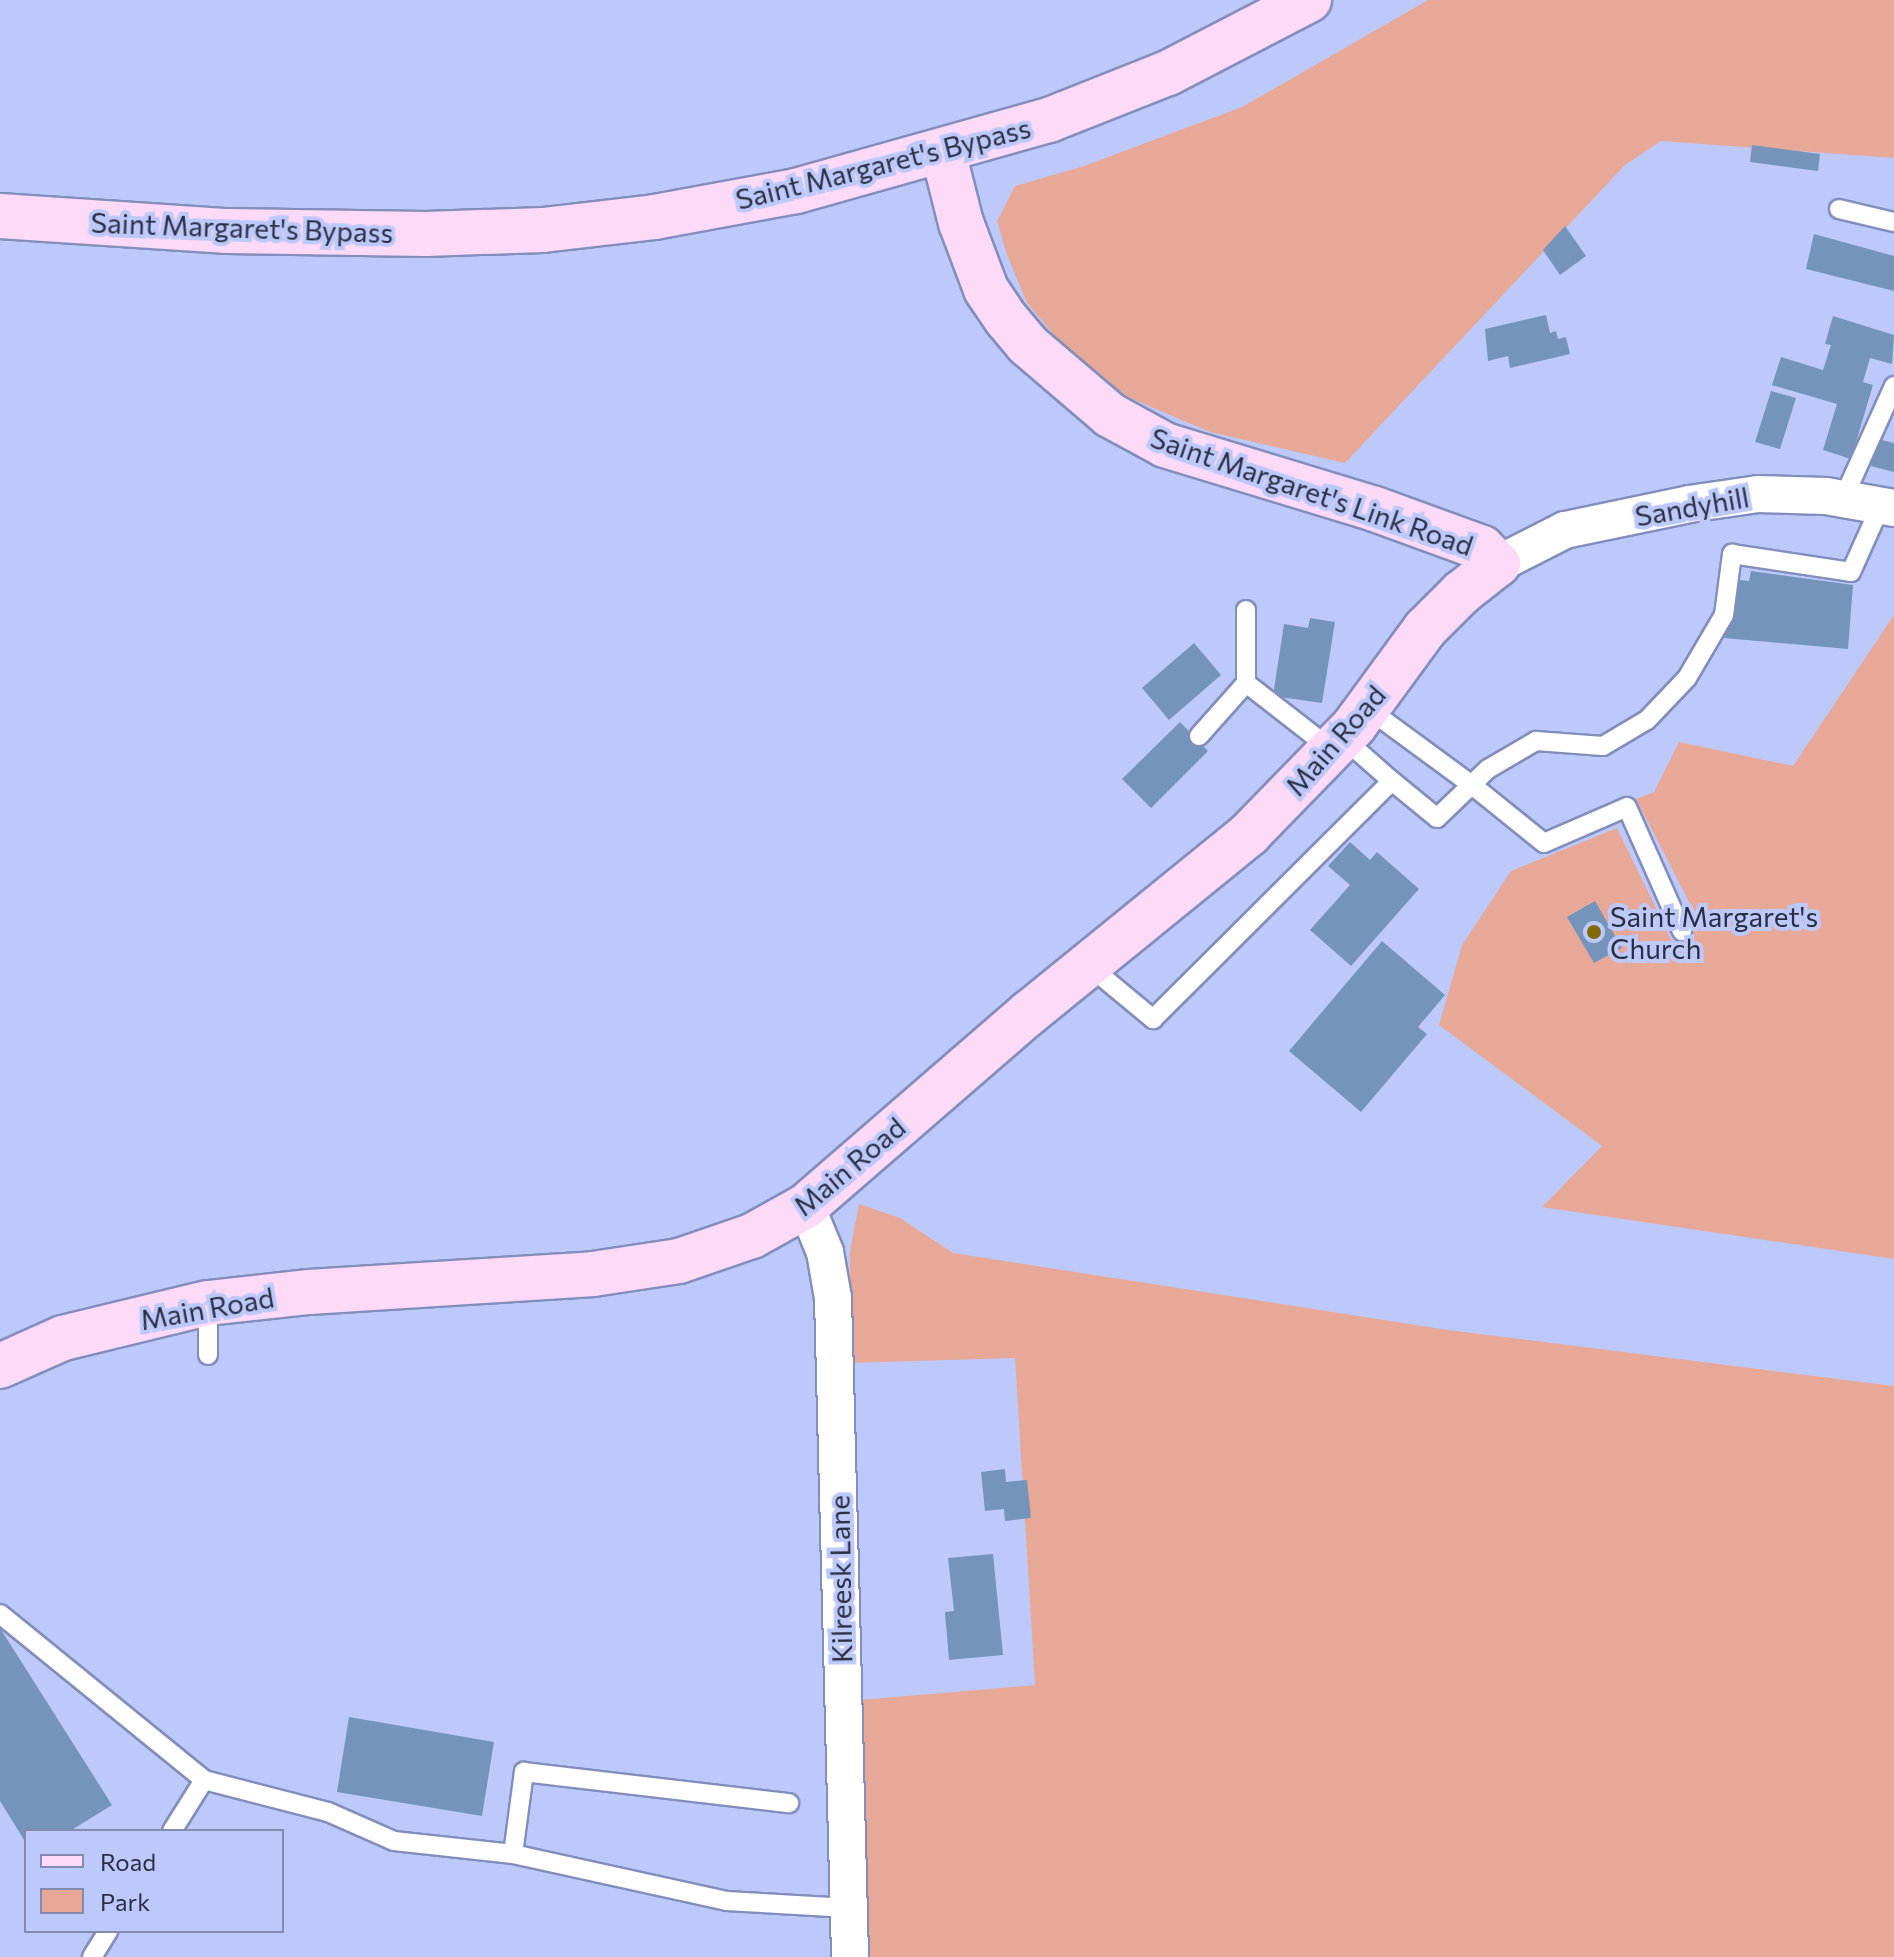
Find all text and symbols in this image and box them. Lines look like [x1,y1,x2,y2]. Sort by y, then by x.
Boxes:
street label: Saint Margaret's Bypass [732,110,1034,216]
street label: Saint Margaret's Bypass [90,205,394,249]
street label: Saint Margaret's Link Road [1146,420,1478,562]
street label: Sandyhill [1632,479,1752,533]
street label: Main Road [1278,678,1392,802]
place label: Saint Margaret's Church [1610,899,1818,965]
marker: Saint Margaret's Church [1585,923,1603,941]
street label: Main Road [786,1110,912,1222]
street label: Main Road [138,1280,276,1336]
street label: Kilreesk Lane [822,1495,858,1663]
legend [24,1829,284,1933]
text: Road [100,1847,156,1876]
text: Park [100,1887,150,1916]

